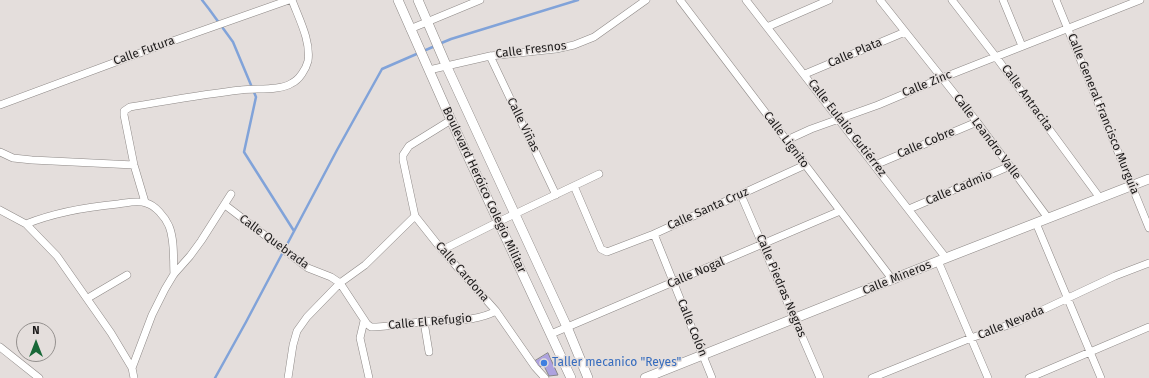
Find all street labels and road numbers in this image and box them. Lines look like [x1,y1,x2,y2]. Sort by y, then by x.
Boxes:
street label: Calle General Francisco Murguía [1064,32,1142,196]
street label: Calle Futura [111,33,177,69]
street label: Calle Plata [826,35,884,71]
street label: Calle Fresnos [495,39,567,61]
street label: Calle Antracita [998,62,1056,134]
street label: Calle Zinc [900,68,954,100]
street label: Calle Eulalio Gutiérrez [805,77,889,179]
street label: Calle Leandro Valle [950,91,1024,183]
street label: Calle Viñas [504,95,542,155]
street label: Boulevard Heróico Colegio Militar [439,105,529,275]
street label: Calle Lignito [760,109,812,171]
street label: Calle Cobre [895,124,957,162]
street label: Calle Cadmio [924,168,994,208]
street label: Calle Santa Cruz [665,185,751,233]
street label: Calle Quebrada [236,212,312,272]
street label: Calle Piedras Negras [753,232,809,340]
street label: Calle Cardona [432,239,492,305]
street label: Calle Nogal [665,254,727,292]
street label: Calle Mineros [861,258,933,298]
street label: Calle Colón [674,297,710,359]
street label: Calle Nevada [976,303,1046,343]
street label: Calle El Refugio [388,311,472,333]

